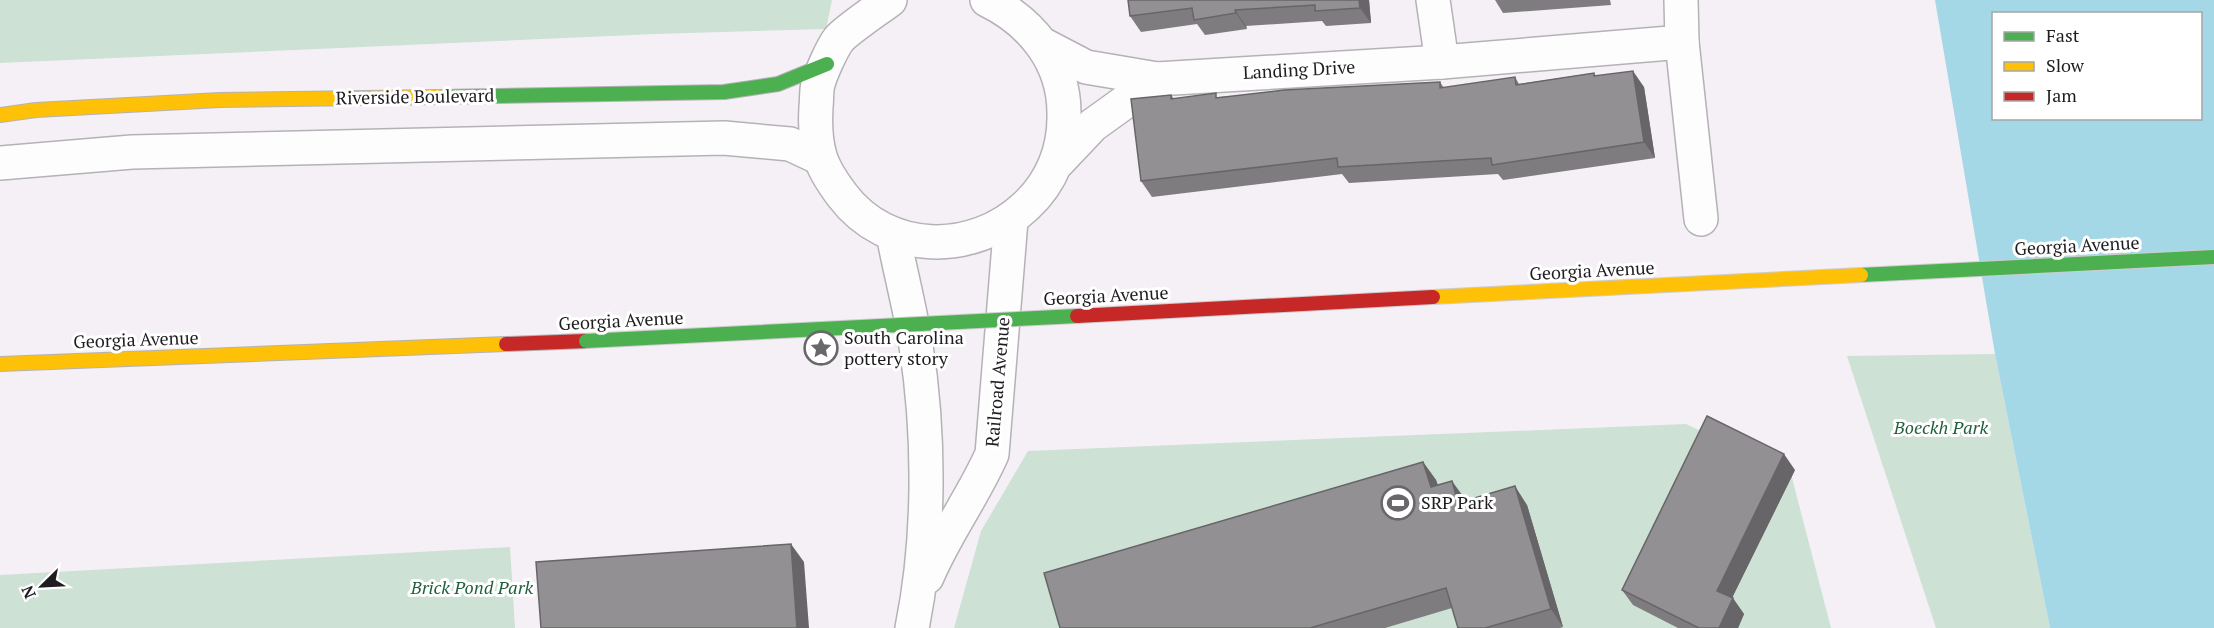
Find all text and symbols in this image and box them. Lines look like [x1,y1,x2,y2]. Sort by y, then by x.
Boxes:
legend [1992,12,2202,120]
text: Fast [2046,23,2080,47]
text: Slow [2046,53,2085,77]
street label: Landing Drive [1242,54,1356,84]
street label: Riverside Boulevard [335,83,495,109]
text: Jam [2046,83,2077,107]
street label: Georgia Avenue [2014,230,2140,260]
street label: Georgia Avenue [1529,255,1655,285]
street label: Georgia Avenue [1043,280,1169,310]
street label: Georgia Avenue [558,305,684,335]
street label: Railroad Avenue [979,316,1015,448]
street label: Georgia Avenue [73,325,199,353]
place label: South Carolina pottery story [844,325,964,370]
place icon: South Carolina pottery story [803,330,839,366]
park label: Boeckh Park [1893,415,1988,439]
sports icon: SRP Park [1380,485,1416,521]
place label: SRP Park [1421,490,1494,514]
north arrow [12,556,72,616]
park label: Brick Pond Park [410,575,534,599]
text: N [16,582,41,602]

